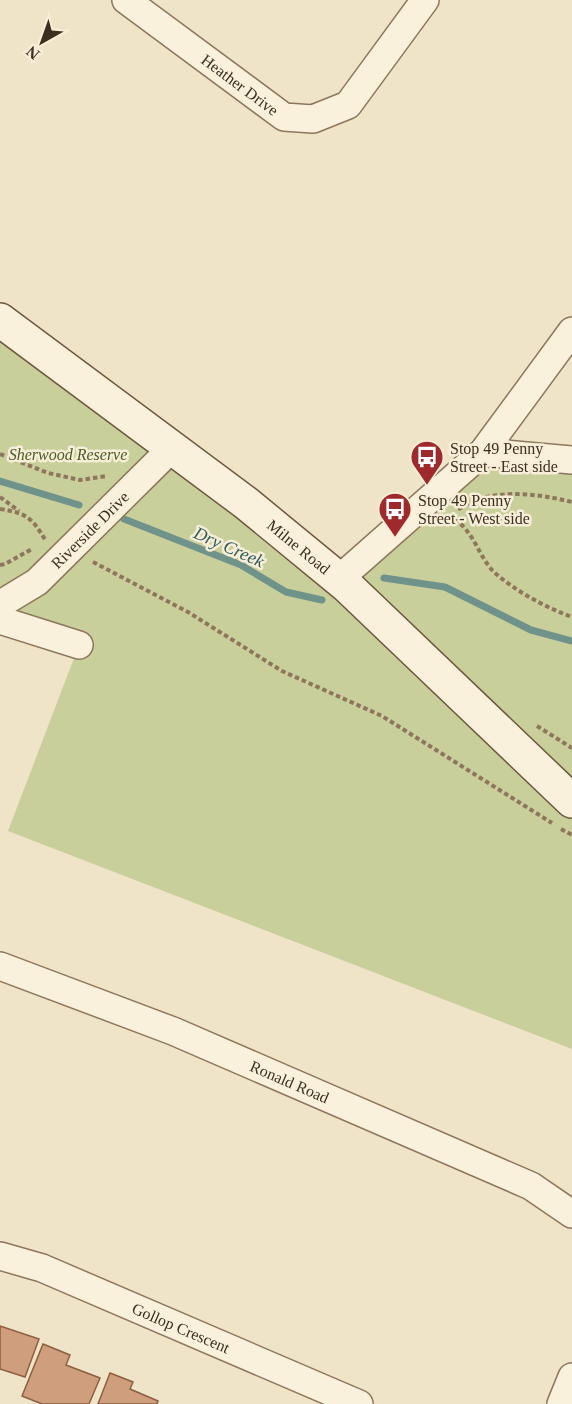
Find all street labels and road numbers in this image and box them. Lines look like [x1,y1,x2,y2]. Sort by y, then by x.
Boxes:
street label: Heather Drive [198,51,282,118]
street label: Riverside Drive [48,488,132,572]
street label: Milne Road [264,516,334,577]
street label: Ronald Road [248,1057,332,1106]
street label: Gollop Crescent [130,1299,233,1356]

